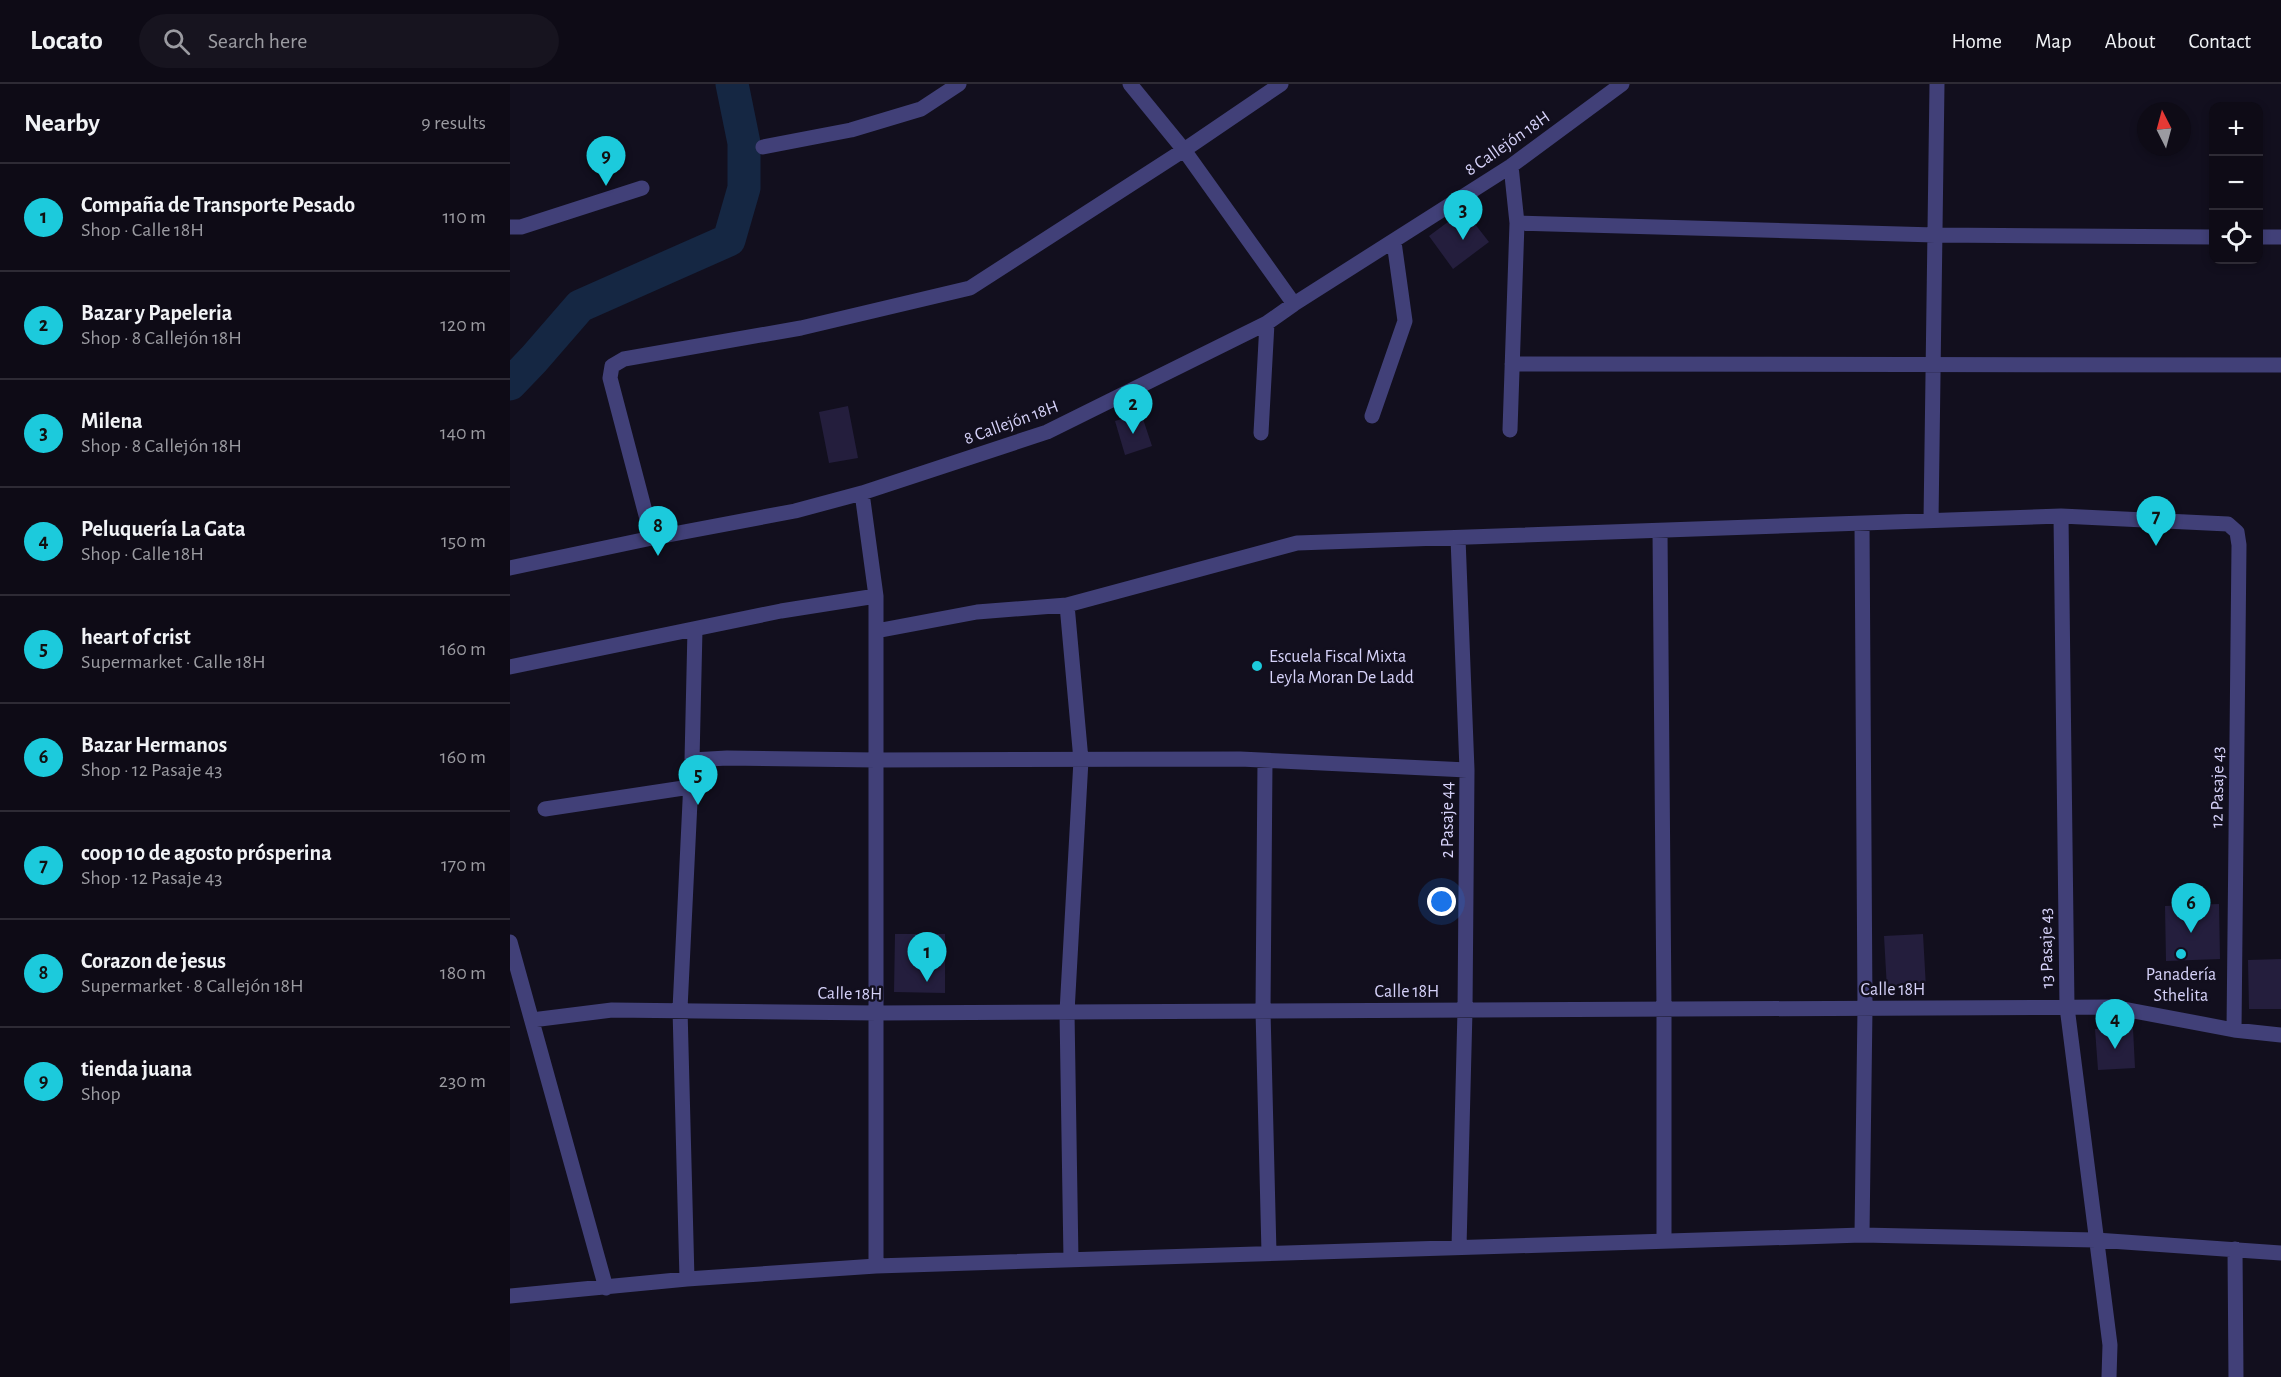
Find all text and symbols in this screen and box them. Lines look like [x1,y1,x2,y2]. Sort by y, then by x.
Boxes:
search box [139,14,559,68]
icon: search [160,25,193,58]
text: Locato [30,27,103,55]
text: Search here [208,30,307,52]
text: Home [1951,31,2002,52]
text: Map [2035,31,2072,52]
text: About [2105,31,2155,52]
text: Contact [2188,31,2251,52]
north arrow [2137,102,2191,156]
map controls [2209,102,2263,264]
button: + [2209,102,2263,156]
street label: 8 Callejón 18H [1462,108,1553,180]
text: Nearby [24,110,100,136]
text: 9 results [421,113,486,133]
pin: 9 [586,136,626,186]
button: − [2209,156,2263,210]
pin: 3 [1444,190,1482,240]
text: Compaña de Transporte Pesado [81,194,355,216]
text: 1 [40,207,47,227]
text: 110 m [442,207,486,227]
button: locate [2209,210,2263,264]
text: Shop · Calle 18H [81,220,204,240]
text: Bazar y Papeleria [81,302,232,324]
text: 2 [39,315,48,335]
text: 120 m [440,315,486,335]
text: Shop · 8 Callejón 18H [81,328,242,348]
pin: 2 [1114,384,1152,434]
street label: 8 Callejón 18H [962,398,1061,448]
text: Milena [81,410,143,432]
text: 3 [39,423,48,443]
text: 140 m [440,423,486,443]
text: Shop · 8 Callejón 18H [81,436,242,456]
pin: 7 [2136,496,2176,546]
pin: 8 [638,506,678,556]
text: Peluquería La Gata [81,518,246,540]
text: 4 [38,531,49,551]
text: 150 m [441,531,486,551]
text: Shop · Calle 18H [81,544,204,564]
text: heart of crist [81,626,191,648]
text: 5 [39,639,48,659]
text: 160 m [440,639,486,659]
place label: Escuela Fiscal Mixta Leyla Moran De Ladd [1269,648,1414,687]
text: Supermarket · Calle 18H [81,652,266,672]
marker: Escuela Fiscal Mixta Leyla Moran De Ladd [1250,659,1264,673]
text: Bazar Hermanos [81,734,227,756]
street label: 12 Pasaje 43 [2208,746,2228,828]
text: 6 [39,747,48,767]
text: 160 m [440,747,486,767]
pin: 5 [678,756,717,805]
text: Shop · 12 Pasaje 43 [81,760,223,780]
street label: 2 Pasaje 44 [1439,781,1457,858]
text: coop 10 de agosto prósperina [81,842,332,864]
text: 7 [39,855,48,875]
text: 170 m [441,855,486,875]
text: Shop · 12 Pasaje 43 [81,868,223,888]
pin: 6 [2172,884,2210,933]
your location [1427,887,1456,916]
street label: 13 Pasaje 43 [2037,907,2057,989]
pin: 1 [908,932,946,982]
marker: Panadería Sthelita [2174,947,2188,961]
text: Corazon de jesus [81,950,226,972]
text: 8 [39,963,48,983]
text: 180 m [440,963,486,983]
place label: Panadería Sthelita [2146,966,2216,1005]
text: Supermarket · 8 Callejón 18H [81,976,304,996]
street label: Calle 18H [1861,981,1925,999]
street label: Calle 18H [1375,983,1439,1001]
street label: Calle 18H [817,984,883,1004]
pin: 4 [2096,1000,2134,1049]
text: tienda juana [81,1058,192,1080]
text: 9 [39,1071,48,1091]
text: 230 m [439,1071,486,1091]
text: Shop [81,1084,121,1104]

